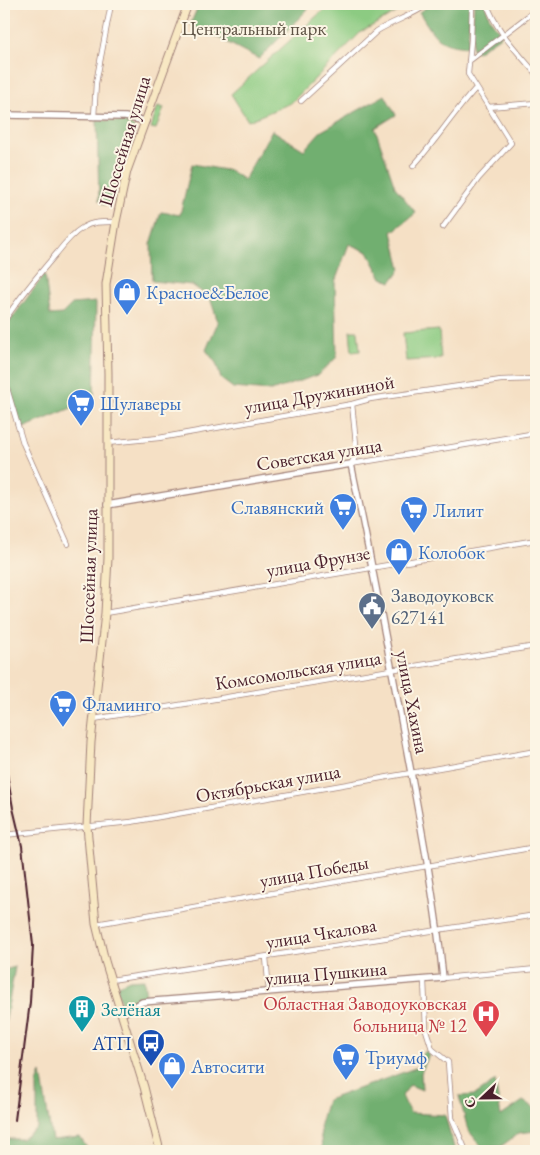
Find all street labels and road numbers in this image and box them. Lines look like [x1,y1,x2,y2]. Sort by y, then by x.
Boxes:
street label: Шоссейная улица [93,72,156,210]
street label: улица Дружининой [242,369,396,420]
street label: Советская улица [255,432,384,477]
street label: Шоссейная улица [74,508,103,644]
street label: улица Фрунзе [264,540,372,583]
street label: Комсомольская улица [213,645,383,696]
street label: улица Хахина [390,648,435,756]
street label: Октябрьская улица [194,758,343,809]
street label: улица Победы [258,850,371,893]
street label: улица Чкалова [264,912,379,955]
street label: улица Пушкина [264,956,388,991]

